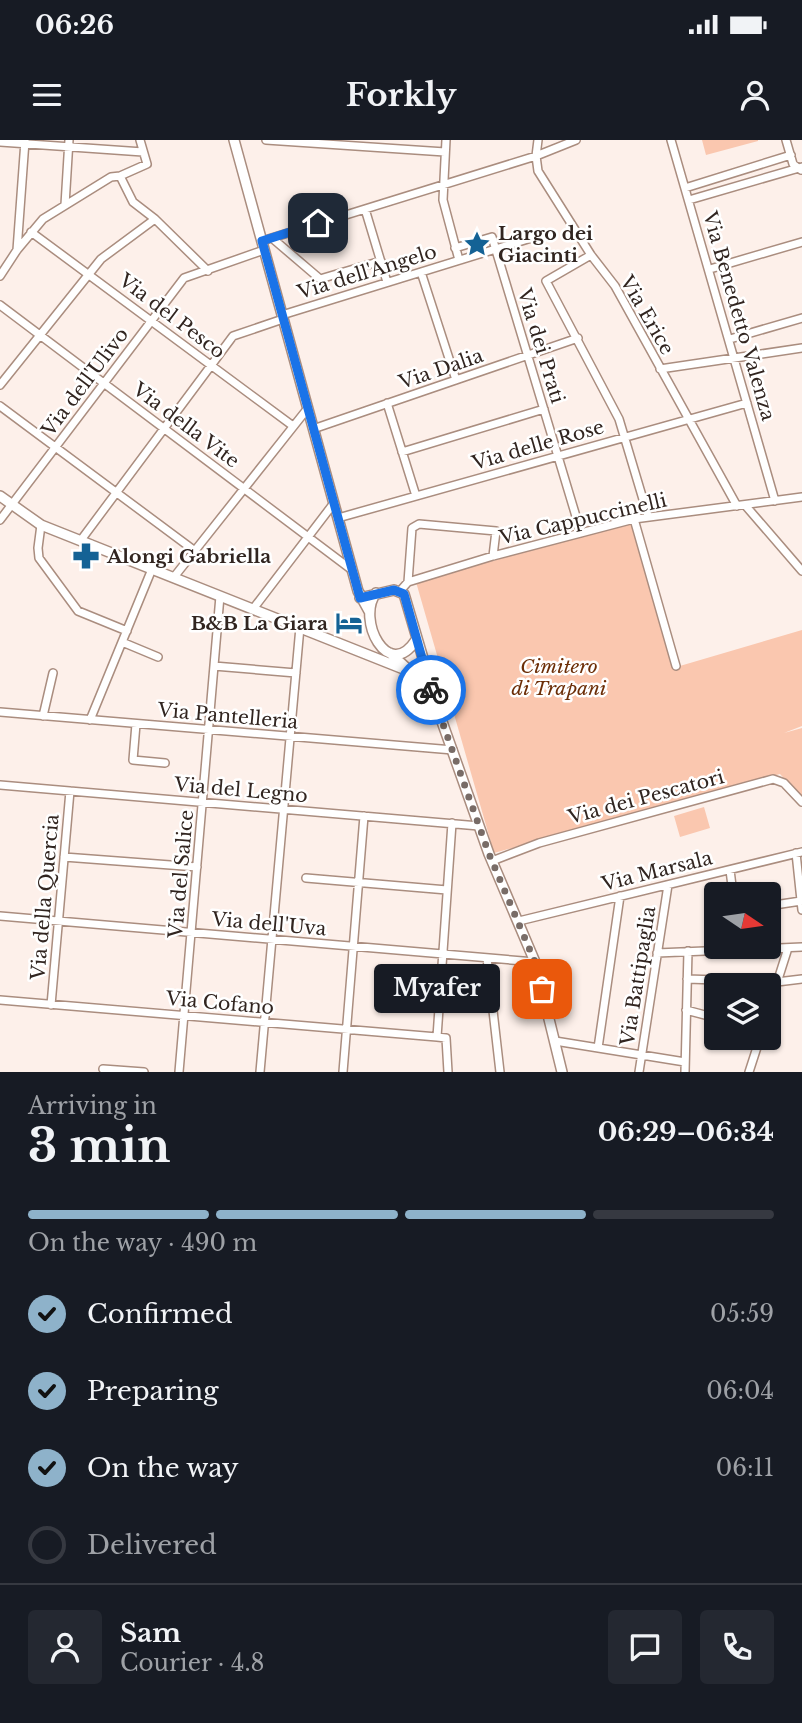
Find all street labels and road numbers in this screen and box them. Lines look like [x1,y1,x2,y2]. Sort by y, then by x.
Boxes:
street label: Via Benedetto Valenza [698,208,780,424]
street label: Via dell'Angelo [294,240,439,304]
street label: Via del Pesco [114,268,230,363]
street label: Via Erice [615,271,679,359]
street label: Via dei Prati [512,285,570,407]
street label: Via dell'Ulivo [36,323,133,441]
street label: Via Dalia [395,344,486,394]
street label: Via della Vite [127,377,244,472]
street label: Via delle Rose [468,415,607,475]
street label: Via Cappuccinelli [496,488,669,550]
street label: Via Pantelleria [156,698,300,734]
street label: Via dei Pescatori [565,765,727,829]
street label: Via del Legno [172,773,309,807]
street label: Via del Salice [164,809,198,940]
street label: Via della Quercia [26,813,64,982]
street label: Via Marsala [598,846,715,896]
street label: Via Battipaglia [615,904,660,1048]
street label: Via dell'Uva [210,907,328,941]
street label: Via Cofano [164,987,275,1019]

